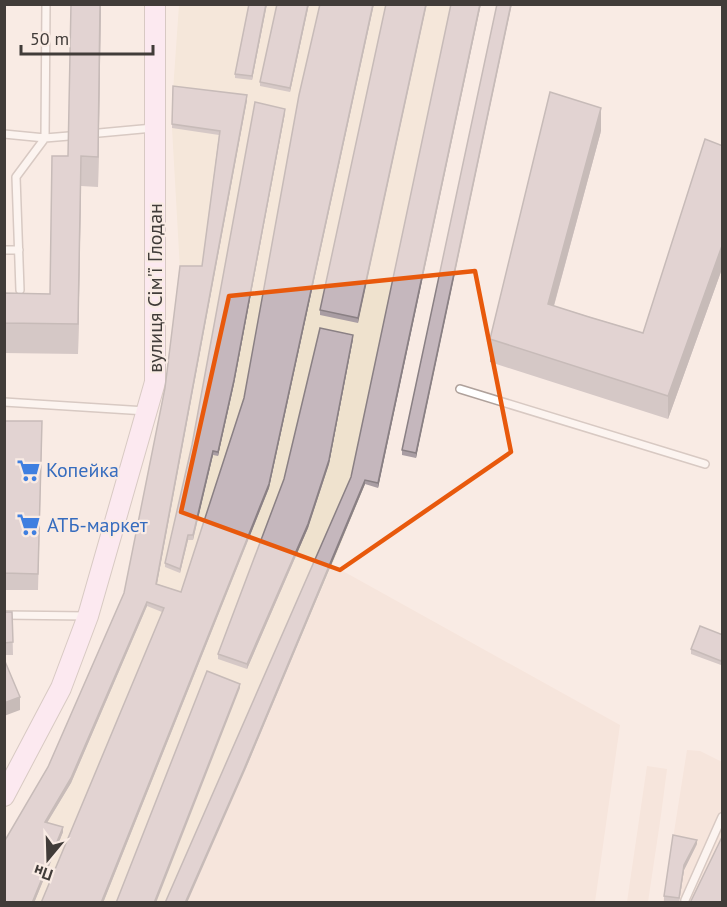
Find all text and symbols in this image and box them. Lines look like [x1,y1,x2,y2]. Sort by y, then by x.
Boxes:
scale bar [21,18,153,56]
text: 50 m [30,27,69,50]
street label: вулиця Сім'ї Глодан [142,203,168,373]
supermarket icon: Копейка [15,457,41,483]
place label: Копейка [46,457,119,483]
supermarket icon: АТБ-маркет [16,512,42,538]
place label: АТБ-маркет [47,512,148,538]
north arrow [18,829,78,889]
text: Пн [31,861,55,886]

